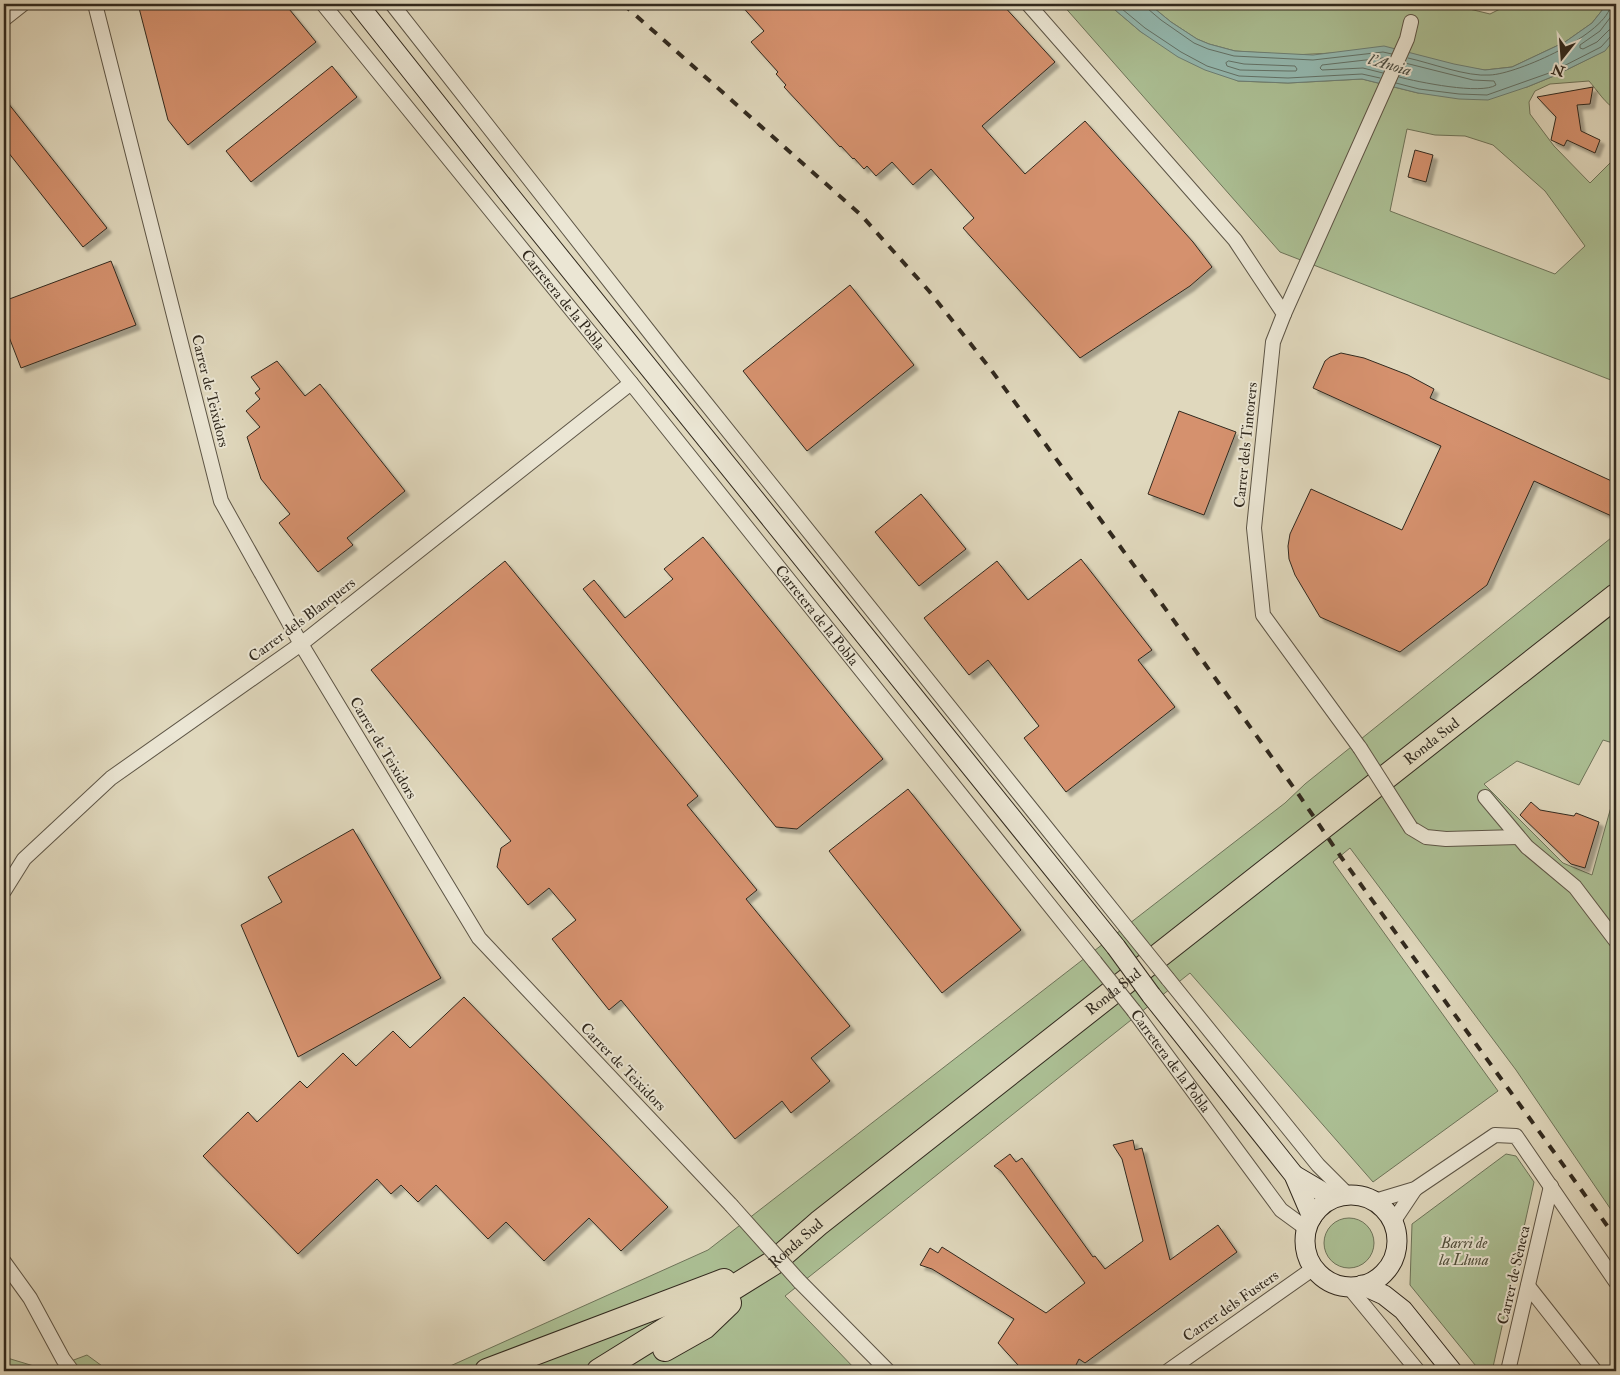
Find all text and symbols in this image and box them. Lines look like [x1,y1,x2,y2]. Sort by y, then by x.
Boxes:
north arrow [1538,32,1588,82]
water label: l'Anoia [1366,49,1414,81]
text: N [1549,60,1568,80]
street label: Carretera de la Pobla [517,246,610,354]
street label: Carrer de Teixidors [187,333,233,449]
street label: Carrer dels Tintorers [1230,381,1262,509]
street label: Carretera de la Pobla [771,561,864,670]
street label: Carrer dels Blanquers [245,574,359,666]
street label: Carrer de Teixidors [345,694,421,802]
street label: Ronda Sud [1400,713,1464,769]
street label: Ronda Sud [1081,963,1145,1019]
street label: Carretera de la Pobla [1126,1006,1216,1117]
street label: Carrer de Teixidors [576,1019,670,1115]
street label: Ronda Sud [765,1214,827,1272]
street label: Carrer de Sèneca [1493,1223,1535,1326]
park label: Barri de la Lluna [1438,1234,1489,1270]
street label: Carrer dels Fusters [1179,1266,1283,1346]

